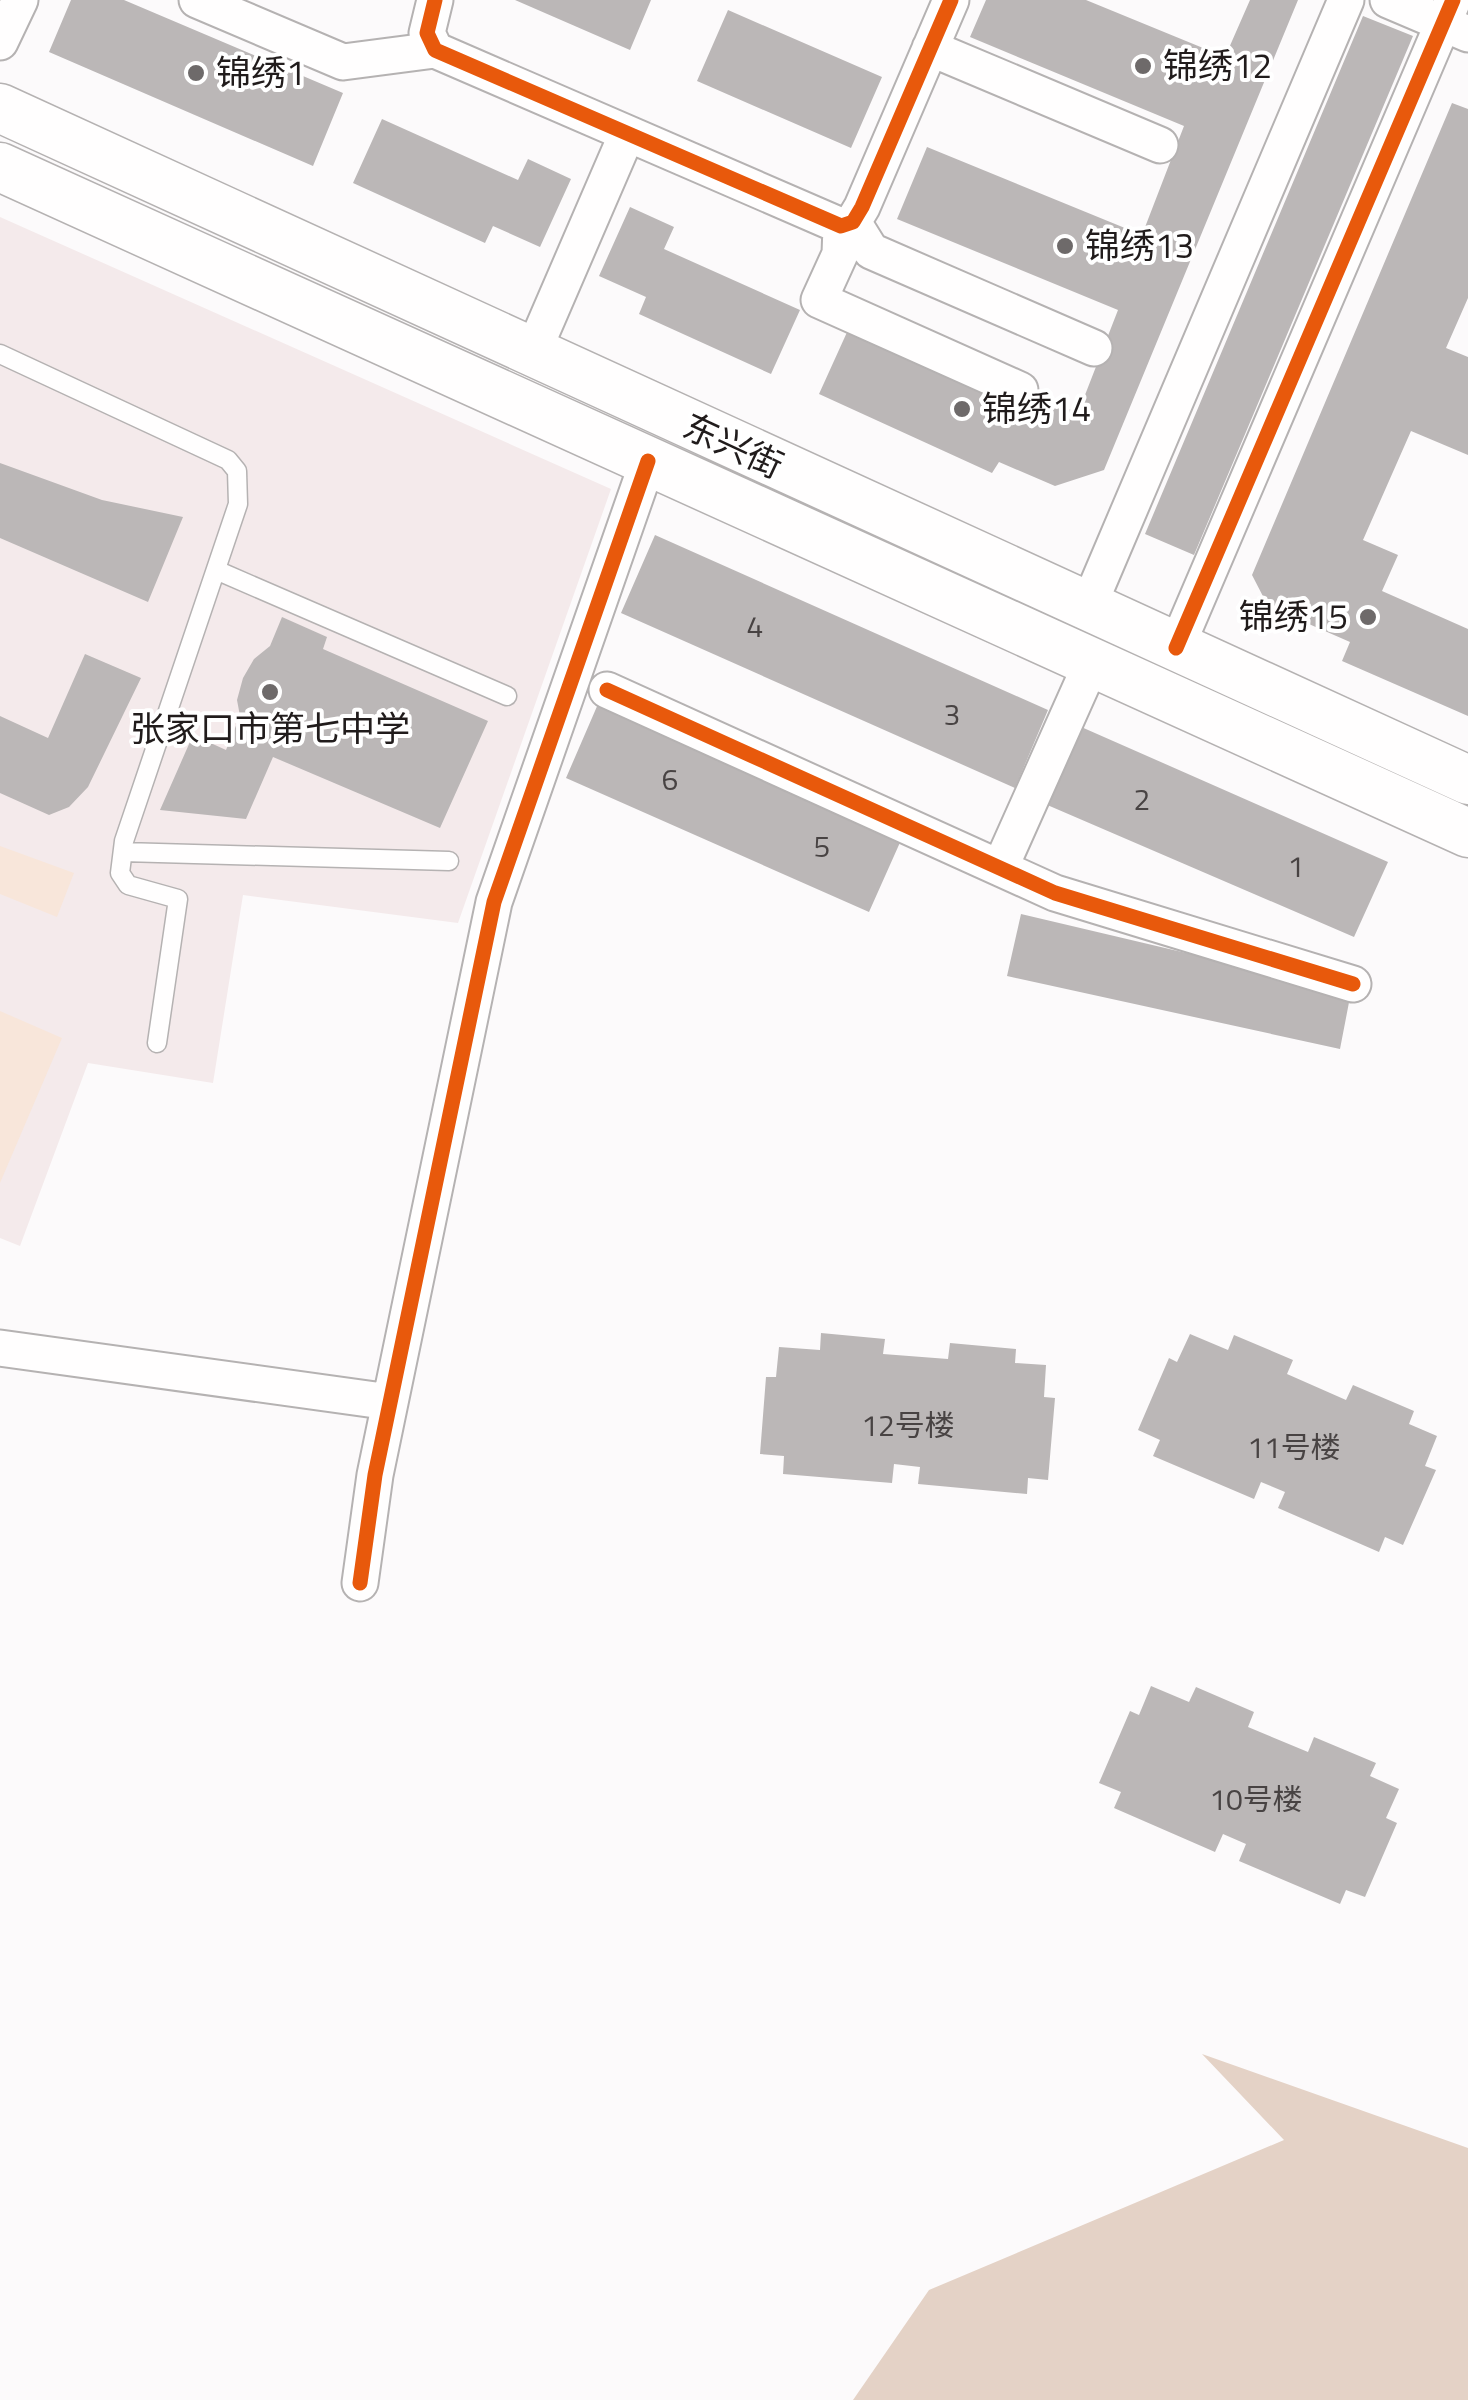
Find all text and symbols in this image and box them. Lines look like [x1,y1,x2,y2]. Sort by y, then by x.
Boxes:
place label: 锦绣12 [1163,38,1272,92]
place label: 锦绣1 [216,45,306,99]
marker: 锦绣12 [1132,55,1154,77]
marker: 锦绣1 [185,62,207,84]
place label: 锦绣13 [1085,218,1194,272]
marker: 锦绣13 [1054,235,1076,257]
place label: 锦绣14 [982,381,1091,435]
street label: 东兴街 [674,398,792,492]
marker: 锦绣14 [951,398,973,420]
place label: 锦绣15 [1239,589,1348,643]
house number: 4 [747,603,763,649]
marker: 锦绣15 [1357,606,1379,628]
marker: 张家口市第七中学 [259,681,281,703]
house number: 3 [944,691,960,737]
place label: 张家口市第七中学 [130,701,410,755]
house number: 6 [662,756,678,802]
house number: 2 [1134,776,1150,822]
house number: 5 [814,823,830,869]
house number: 1 [1288,843,1304,889]
house number: 12号楼 [861,1402,955,1448]
house number: 11号楼 [1247,1424,1341,1470]
house number: 10号楼 [1209,1776,1303,1822]

